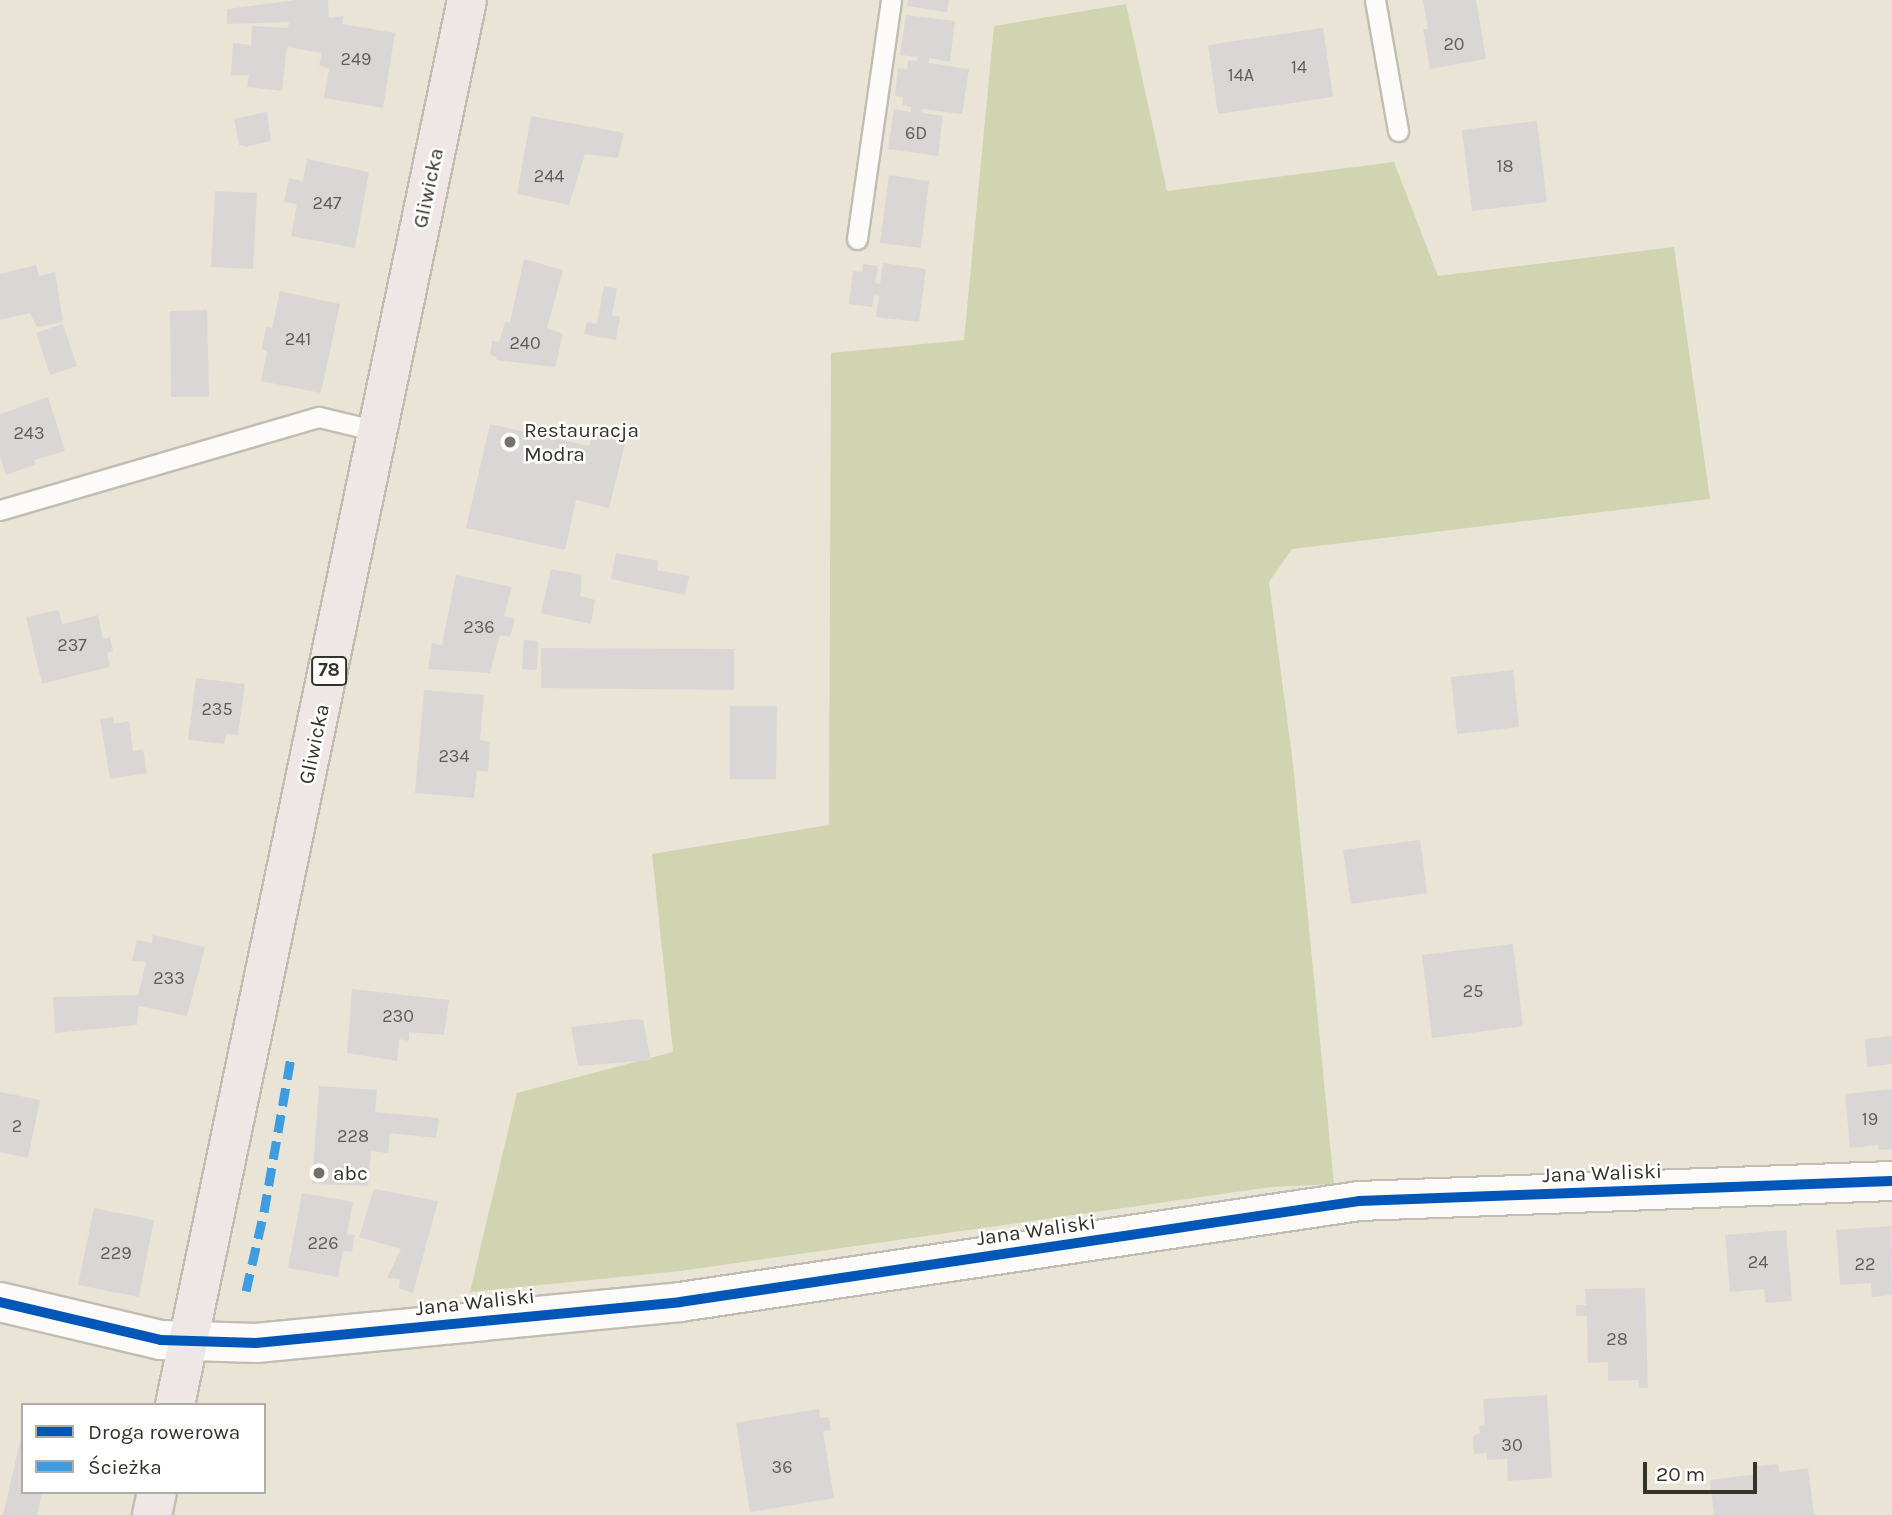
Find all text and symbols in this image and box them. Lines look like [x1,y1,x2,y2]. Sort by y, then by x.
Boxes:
house number: 20 [1443,33,1465,55]
house number: 249 [341,48,371,70]
house number: 14 [1291,56,1307,78]
house number: 14A [1228,64,1254,86]
house number: 6D [905,122,927,144]
street label: Gliwicka [407,146,449,230]
house number: 18 [1496,155,1514,177]
house number: 244 [534,165,564,187]
house number: 247 [313,192,341,214]
house number: 241 [285,328,311,350]
house number: 240 [509,332,541,354]
place label: Restauracja Modra [524,417,639,467]
house number: 243 [13,422,45,444]
marker: Restauracja Modra [502,434,518,450]
house number: 236 [463,616,495,638]
house number: 237 [57,634,87,656]
road number: 78 [310,656,348,686]
house number: 235 [201,698,233,720]
street label: Gliwicka [293,702,335,786]
house number: 234 [438,745,470,767]
house number: 233 [153,967,185,989]
house number: 25 [1463,980,1483,1002]
house number: 230 [382,1005,414,1027]
house number: 19 [1862,1108,1878,1130]
house number: 2 [12,1115,22,1137]
house number: 228 [337,1125,369,1147]
street label: Jana Waliski [1542,1158,1662,1188]
place label: abc [333,1160,368,1186]
marker: abc [311,1165,327,1181]
street label: Jana Waliski [975,1209,1097,1251]
house number: 226 [307,1232,339,1254]
house number: 229 [100,1242,132,1264]
house number: 24 [1748,1251,1768,1273]
house number: 22 [1855,1253,1875,1275]
street label: Jana Waliski [414,1283,536,1321]
house number: 28 [1606,1328,1628,1350]
legend [21,1403,266,1494]
text: Droga rowerowa [88,1420,240,1444]
house number: 30 [1501,1434,1523,1456]
scale bar [1647,1448,1761,1492]
text: Ścieżka [88,1455,162,1479]
house number: 36 [772,1456,792,1478]
text: 20 m [1656,1462,1705,1486]

